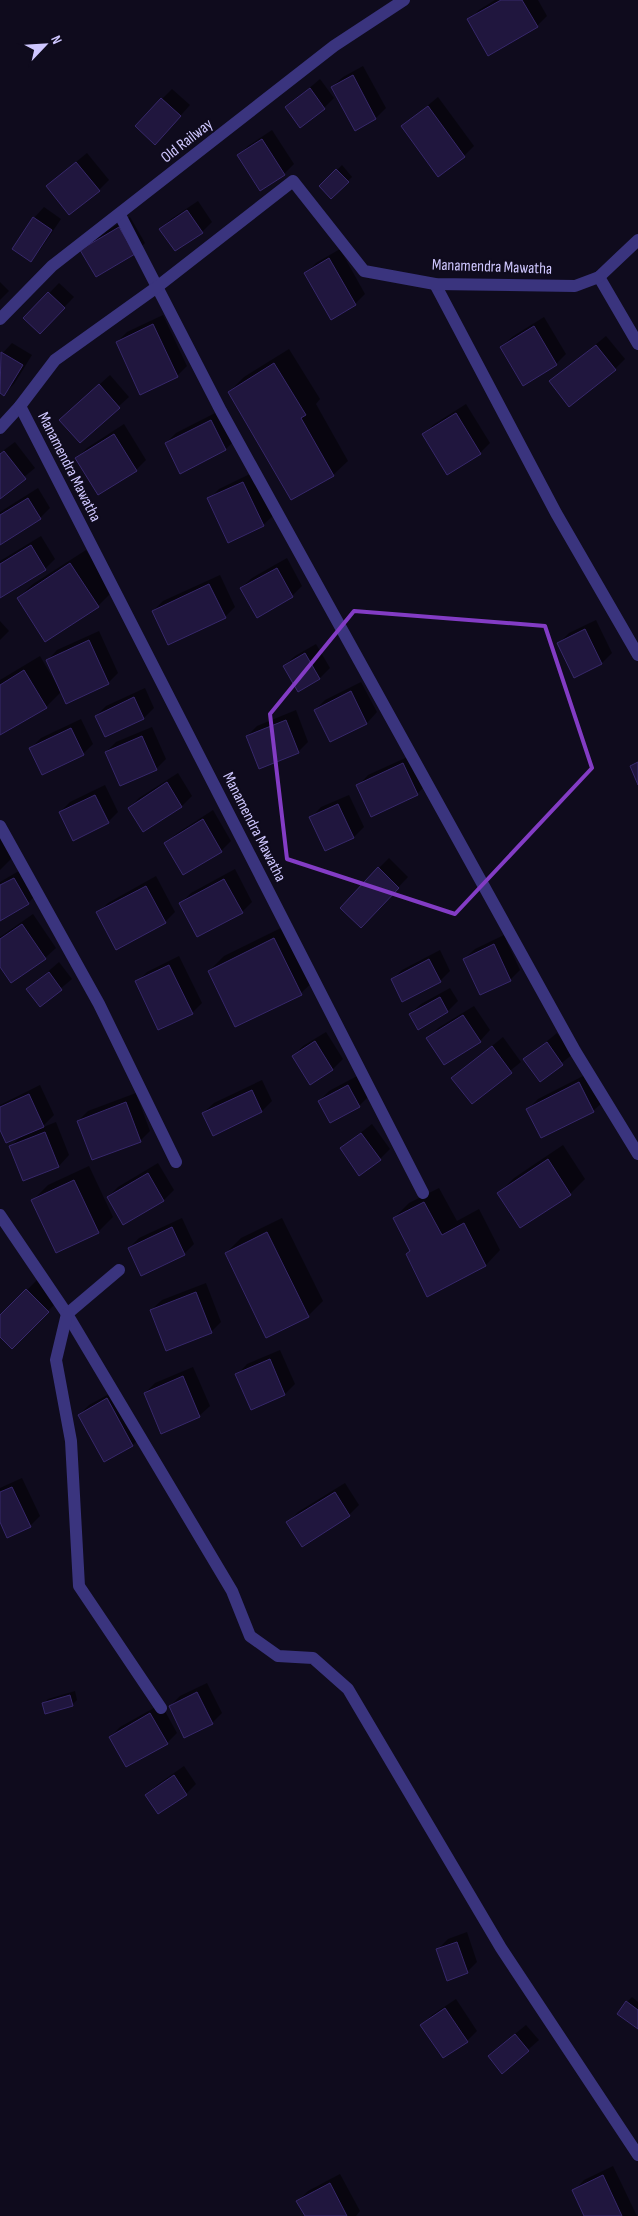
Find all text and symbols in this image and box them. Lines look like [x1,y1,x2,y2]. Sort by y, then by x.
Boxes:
north arrow [20,20,70,70]
text: N [47,33,66,47]
street label: Old Railway [157,115,217,167]
street label: Manamendra Mawatha [432,255,552,279]
street label: Manamendra Mawatha [33,409,105,525]
street label: Manamendra Mawatha [218,769,290,885]

